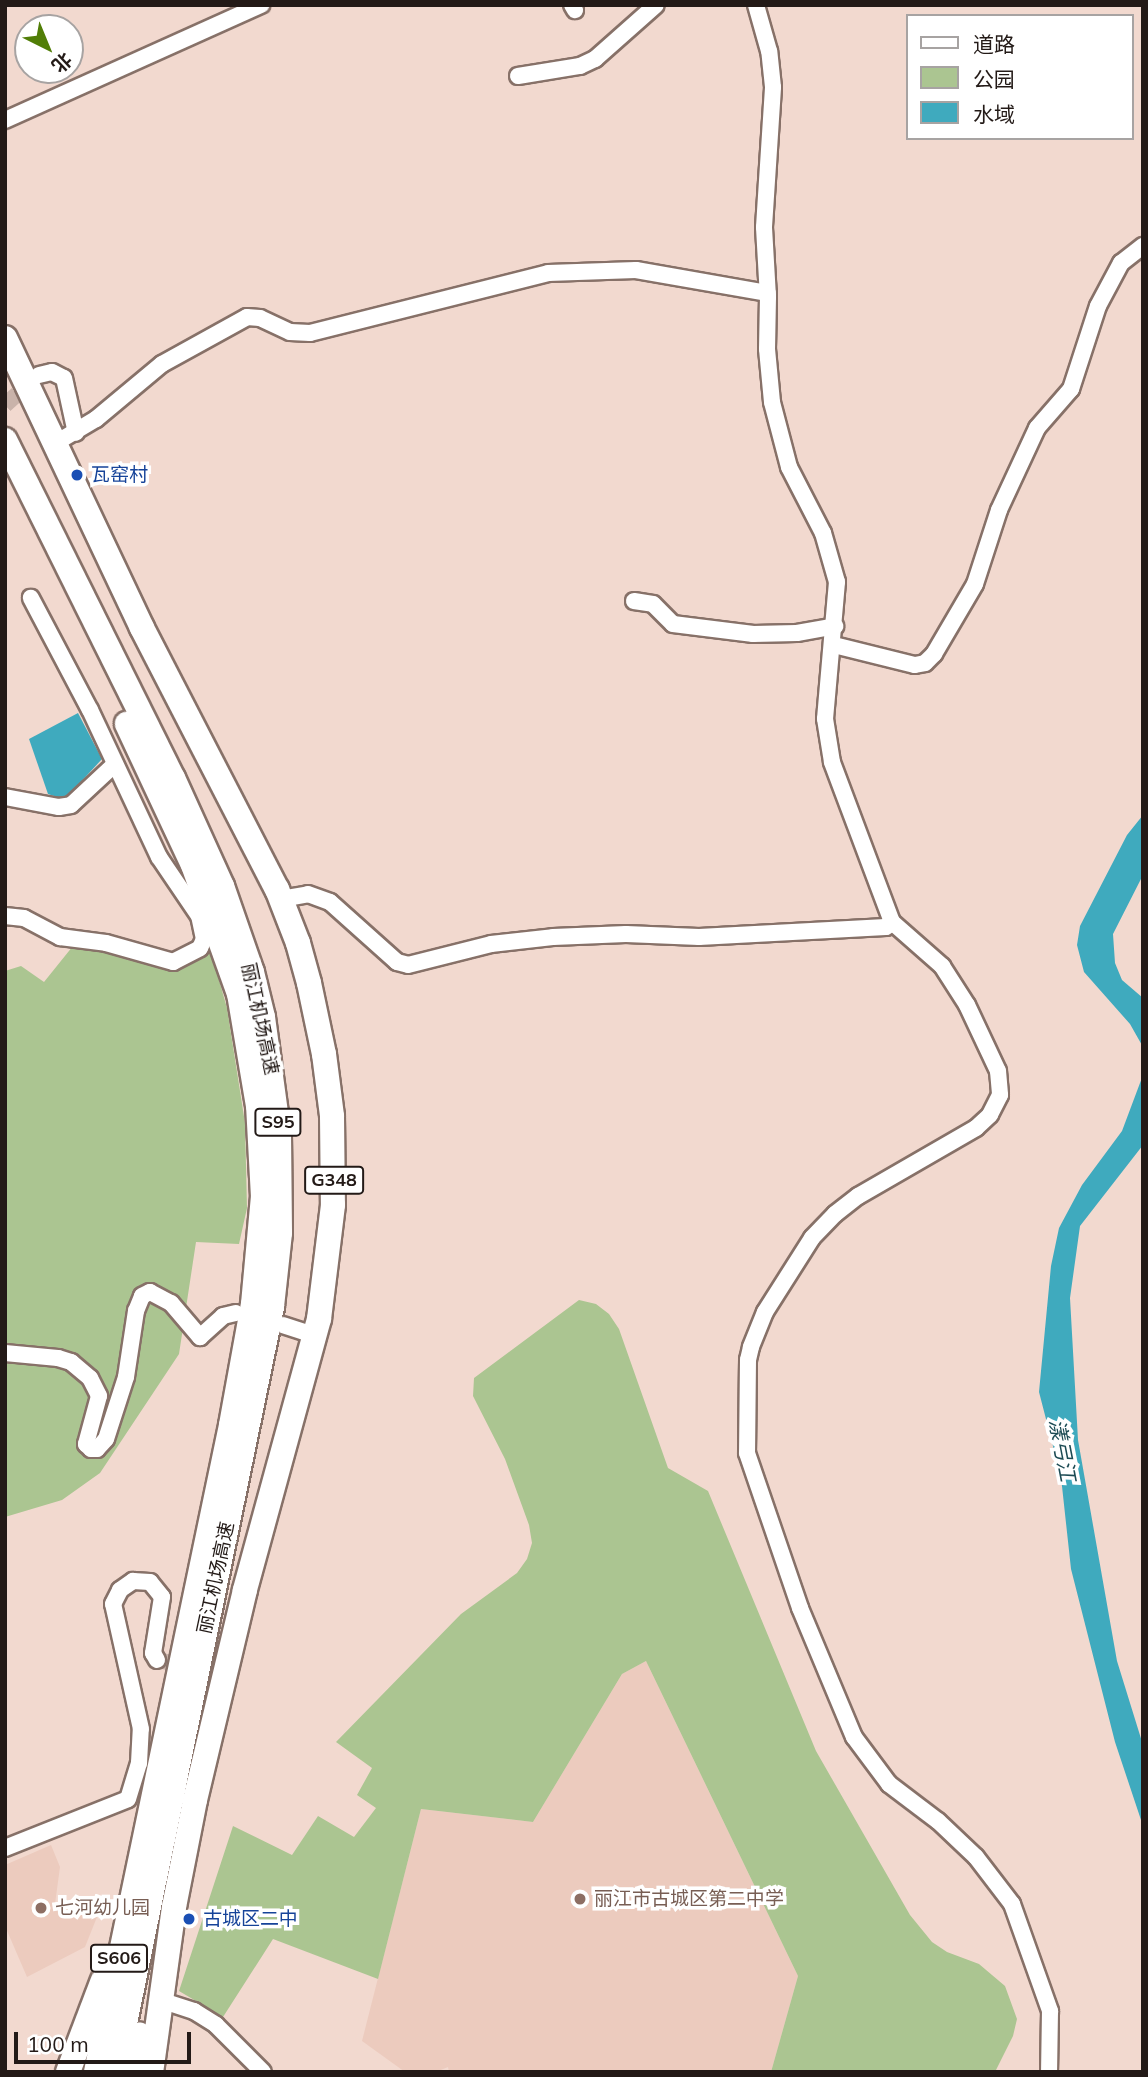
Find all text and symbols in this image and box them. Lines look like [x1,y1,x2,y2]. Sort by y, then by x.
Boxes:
north arrow [14,14,84,84]
legend [906,14,1134,140]
text: 道路 [973,31,1015,57]
text: 北 [47,48,77,78]
text: 公园 [973,66,1015,92]
text: 水域 [973,101,1015,127]
place label: 瓦窑村 [91,464,148,486]
marker: 瓦窑村 [69,467,85,483]
street label: 丽江机场高速 [237,961,283,1077]
road number: S95 [254,1107,302,1136]
road number: G348 [302,1166,366,1195]
water label: 漾弓江 [1045,1417,1081,1483]
street label: 丽江机场高速 [193,1520,239,1636]
place label: 丽江市古城区第二中学 [594,1888,784,1910]
marker: 丽江市古城区第二中学 [572,1891,588,1907]
place label: 七河幼儿园 [55,1897,150,1919]
marker: 七河幼儿园 [33,1900,49,1916]
place label: 古城区二中 [203,1908,298,1930]
marker: 古城区二中 [181,1911,197,1927]
road number: S606 [89,1944,149,1972]
scale bar [18,2018,194,2062]
text: 100 m [27,2031,89,2057]

